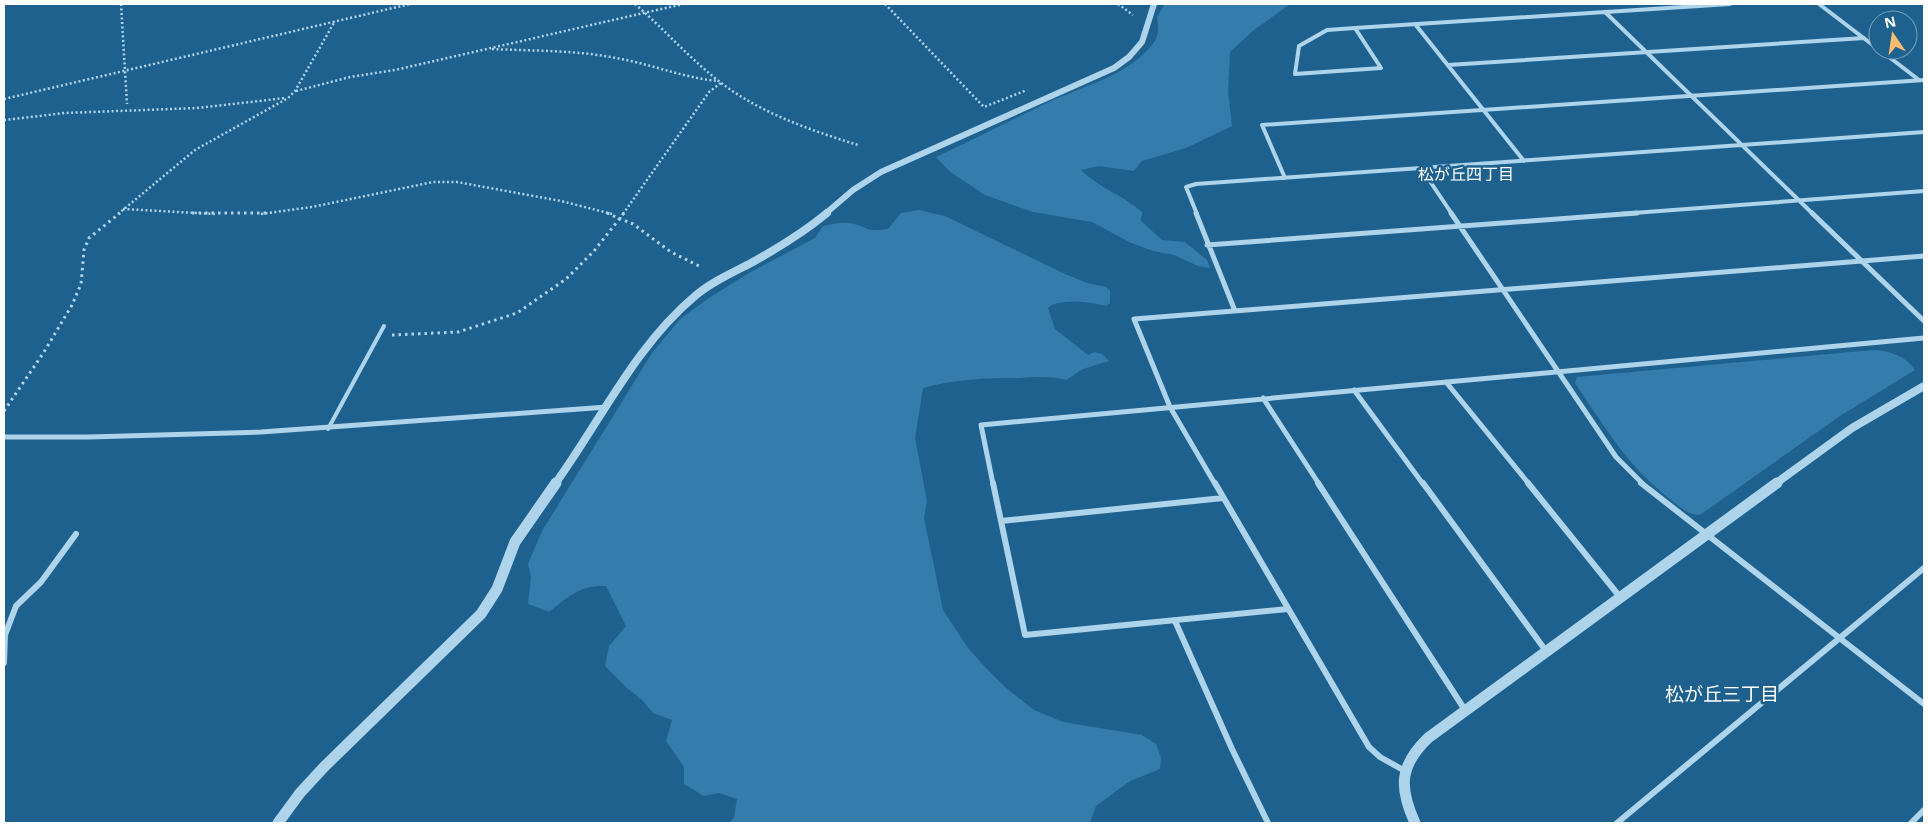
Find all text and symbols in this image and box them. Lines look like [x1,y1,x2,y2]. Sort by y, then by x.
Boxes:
north arrow [1868,10,1918,60]
text: N [1882,11,1898,32]
district label: 松が丘四丁目 [1418,163,1514,185]
district label: 松が丘三丁目 [1665,681,1779,707]

